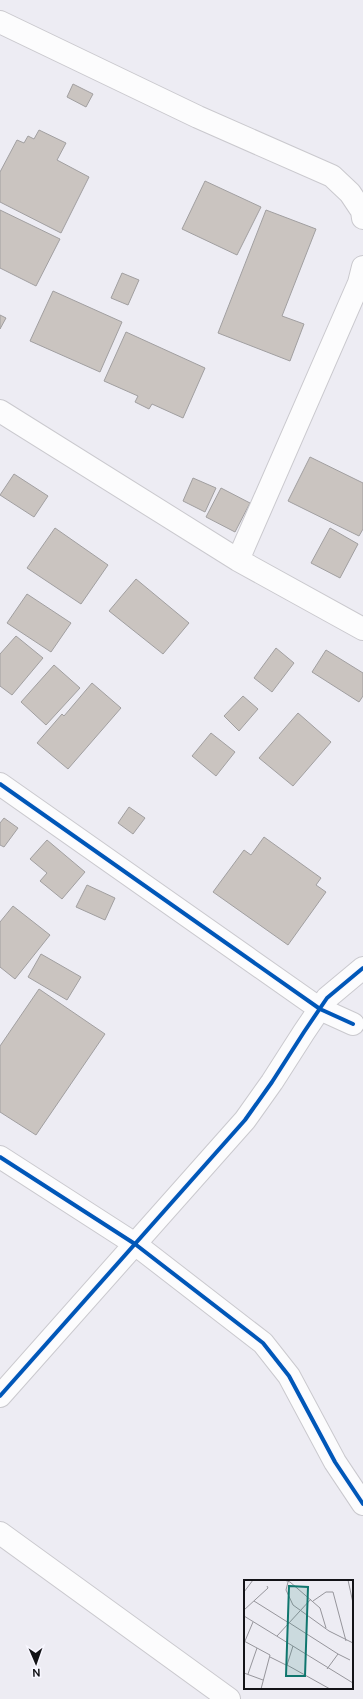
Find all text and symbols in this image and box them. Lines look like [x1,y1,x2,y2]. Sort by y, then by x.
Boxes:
inset map [244,1580,353,1689]
north arrow [16,1643,56,1683]
text: N [32,1666,41,1680]

